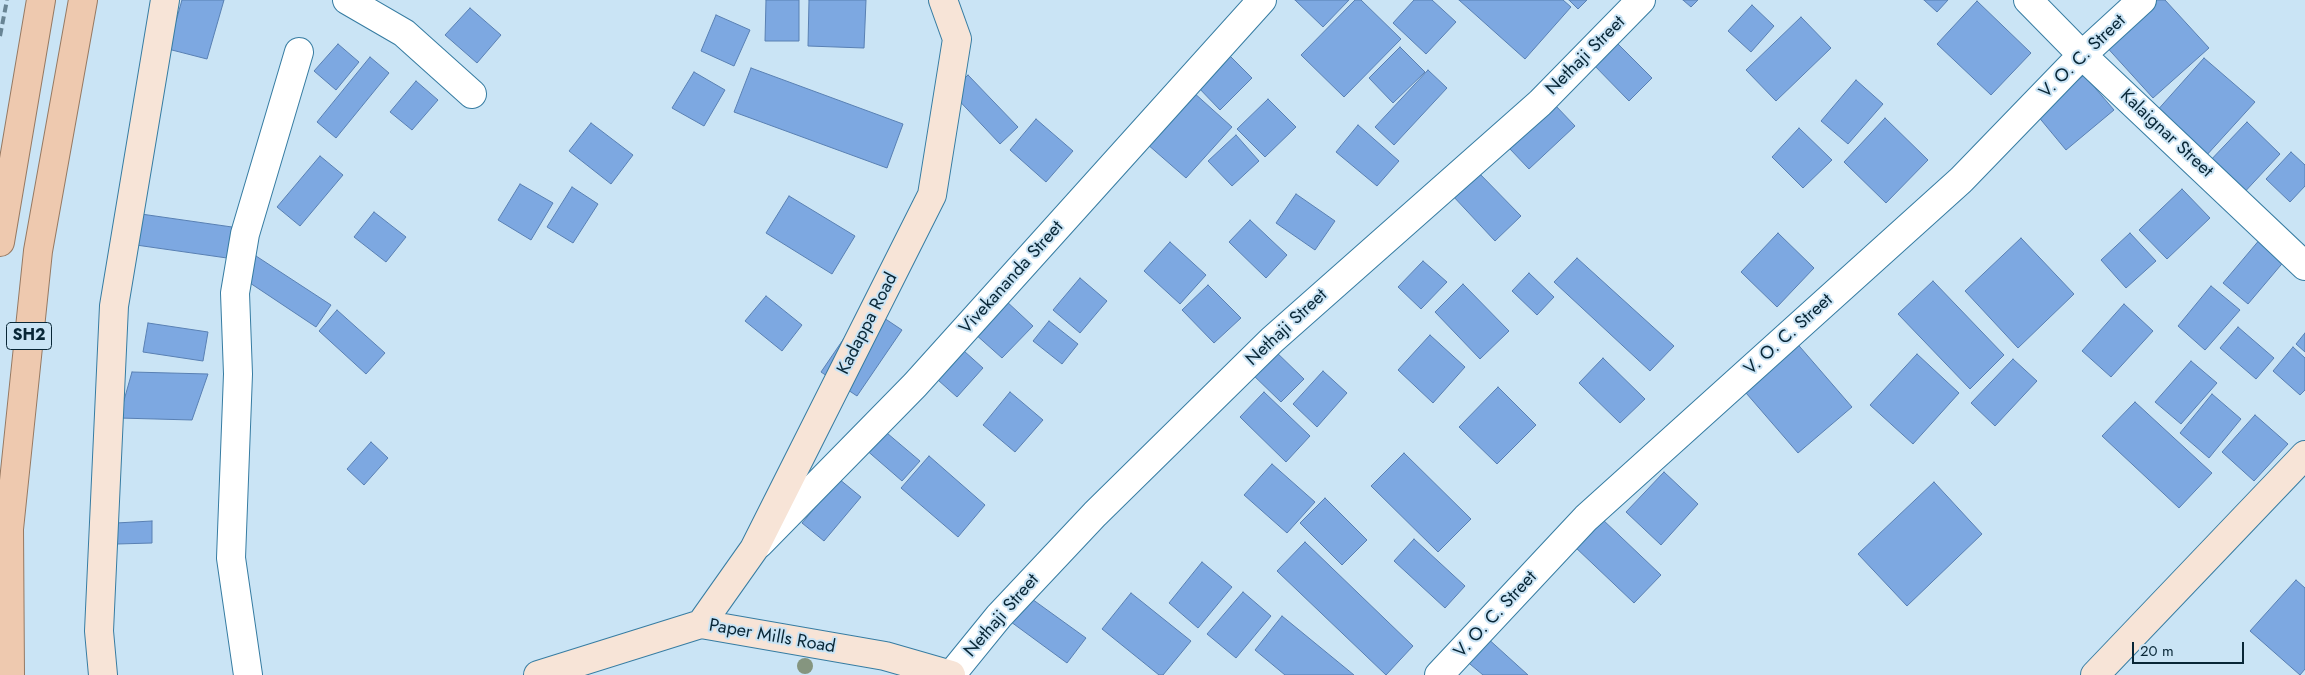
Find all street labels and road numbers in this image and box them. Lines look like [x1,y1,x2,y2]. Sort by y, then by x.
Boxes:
street label: V. O. C. Street [2036,11,2130,103]
street label: Nethaji Street [1542,12,1630,100]
street label: Kalaignar Street [2115,85,2217,183]
street label: Vivekananda Street [956,217,1068,339]
street label: Kadappa Road [833,270,903,378]
street label: Nethaji Street [1242,285,1332,371]
street label: V. O. C. Street [1740,290,1838,380]
road number: SH2 [6,322,52,350]
street label: V. O. C. Street [1450,567,1542,663]
street label: Nethaji Street [960,570,1044,662]
street label: Paper Mills Road [707,615,837,659]

